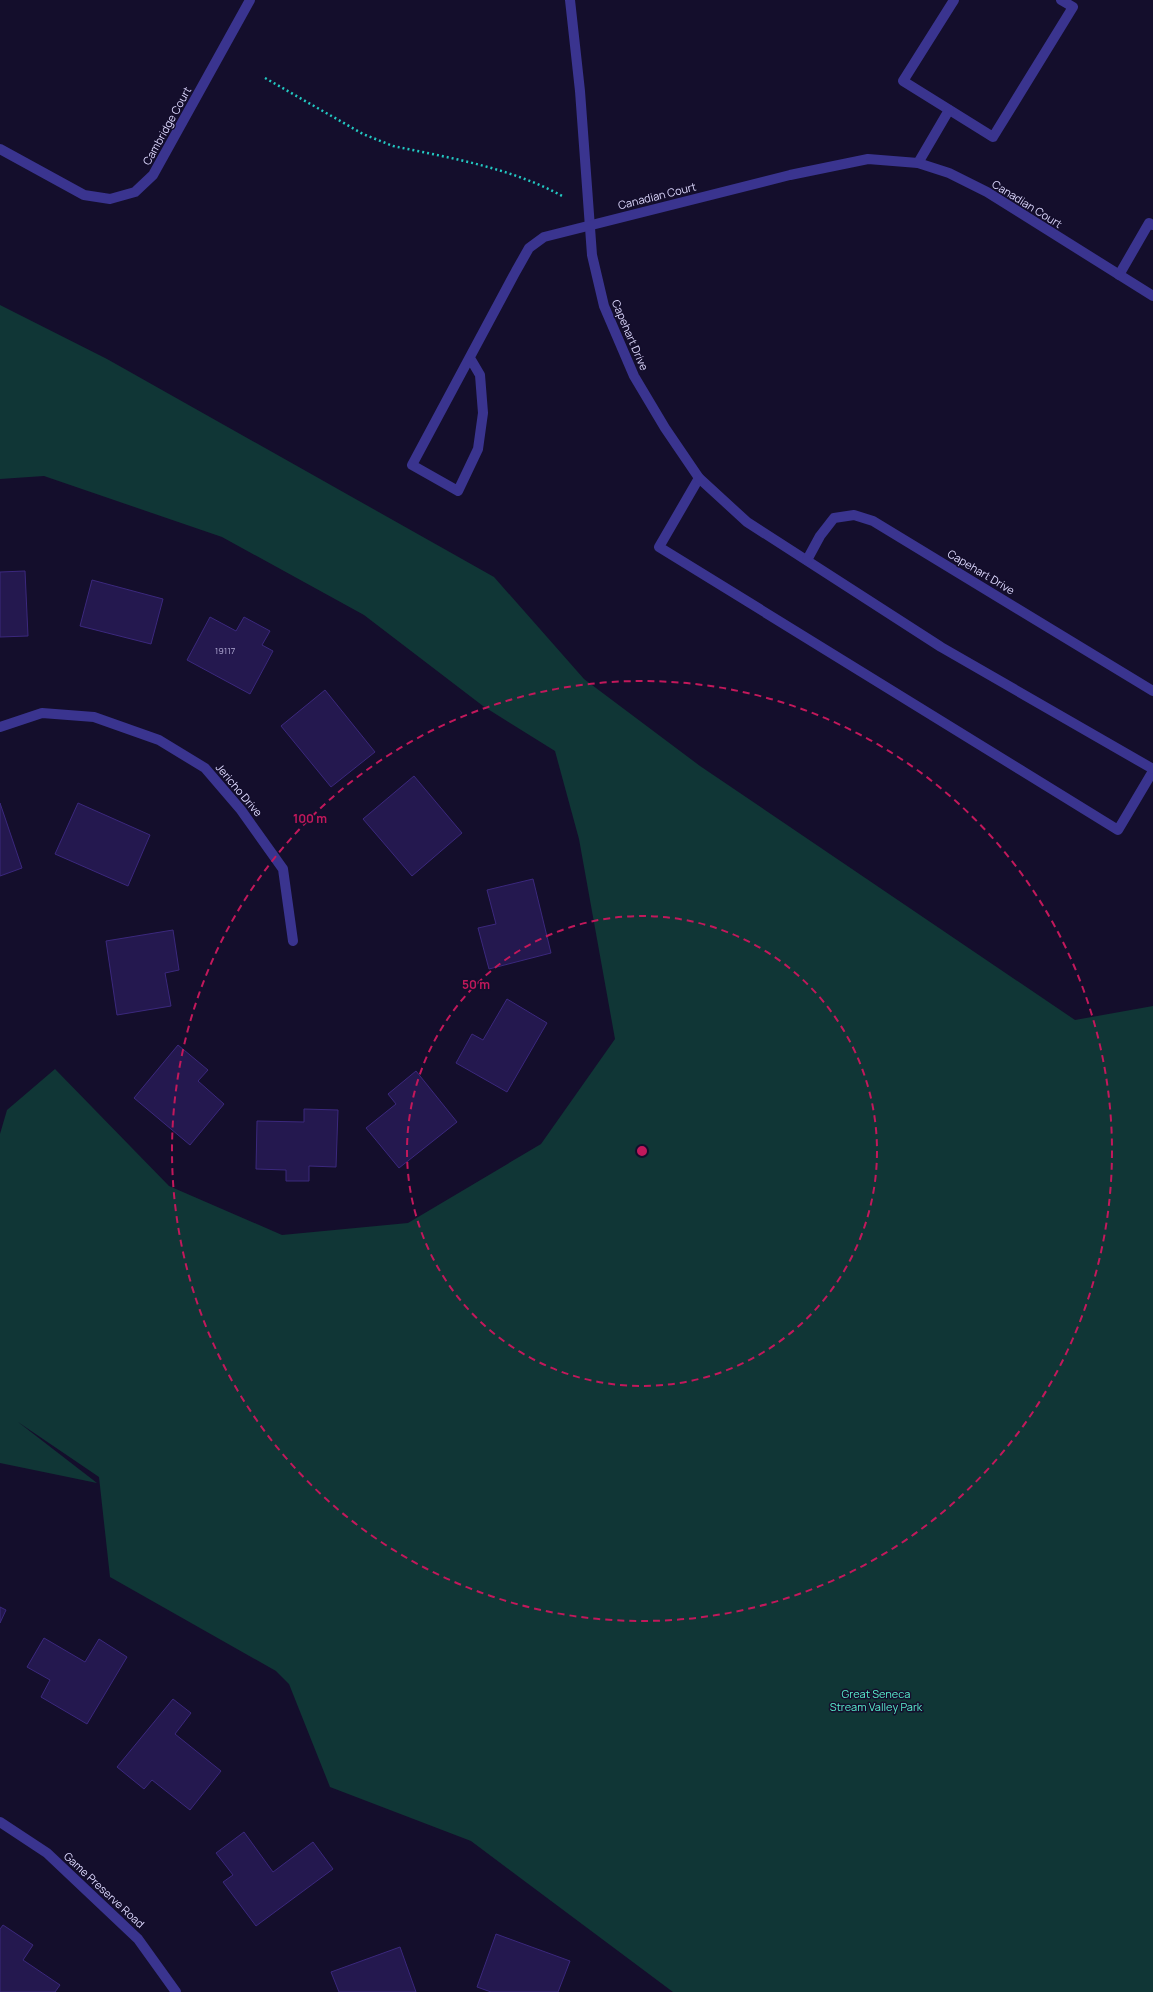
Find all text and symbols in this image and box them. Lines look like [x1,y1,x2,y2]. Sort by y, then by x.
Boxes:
street label: Cambridge Court [139,84,194,168]
street label: Canadian Court [989,176,1065,231]
street label: Canadian Court [616,179,697,212]
street label: Capehart Drive [609,297,652,373]
street label: Capehart Drive [945,546,1018,598]
house number: 19117 [215,644,236,657]
street label: Jericho Drive [213,760,266,820]
text: 100 m [293,810,327,827]
text: 50 m [462,976,490,993]
centre of rings [635,1144,649,1158]
park label: Great Seneca Stream Valley Park [830,1686,923,1714]
street label: Game Preserve Road [61,1848,148,1931]

